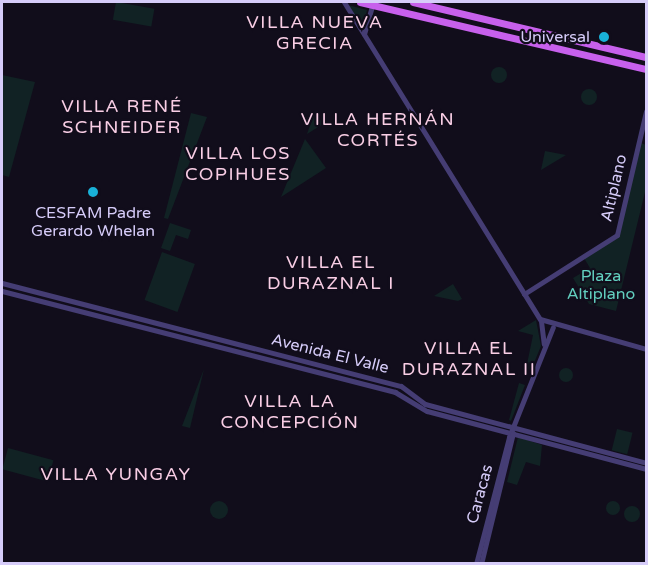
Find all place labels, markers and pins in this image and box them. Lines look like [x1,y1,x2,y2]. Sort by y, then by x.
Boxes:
place label: Universal [520,27,590,47]
marker: Universal [595,28,613,46]
marker: CESFAM Padre Gerardo Whelan [84,183,102,201]
place label: CESFAM Padre Gerardo Whelan [31,203,155,241]

